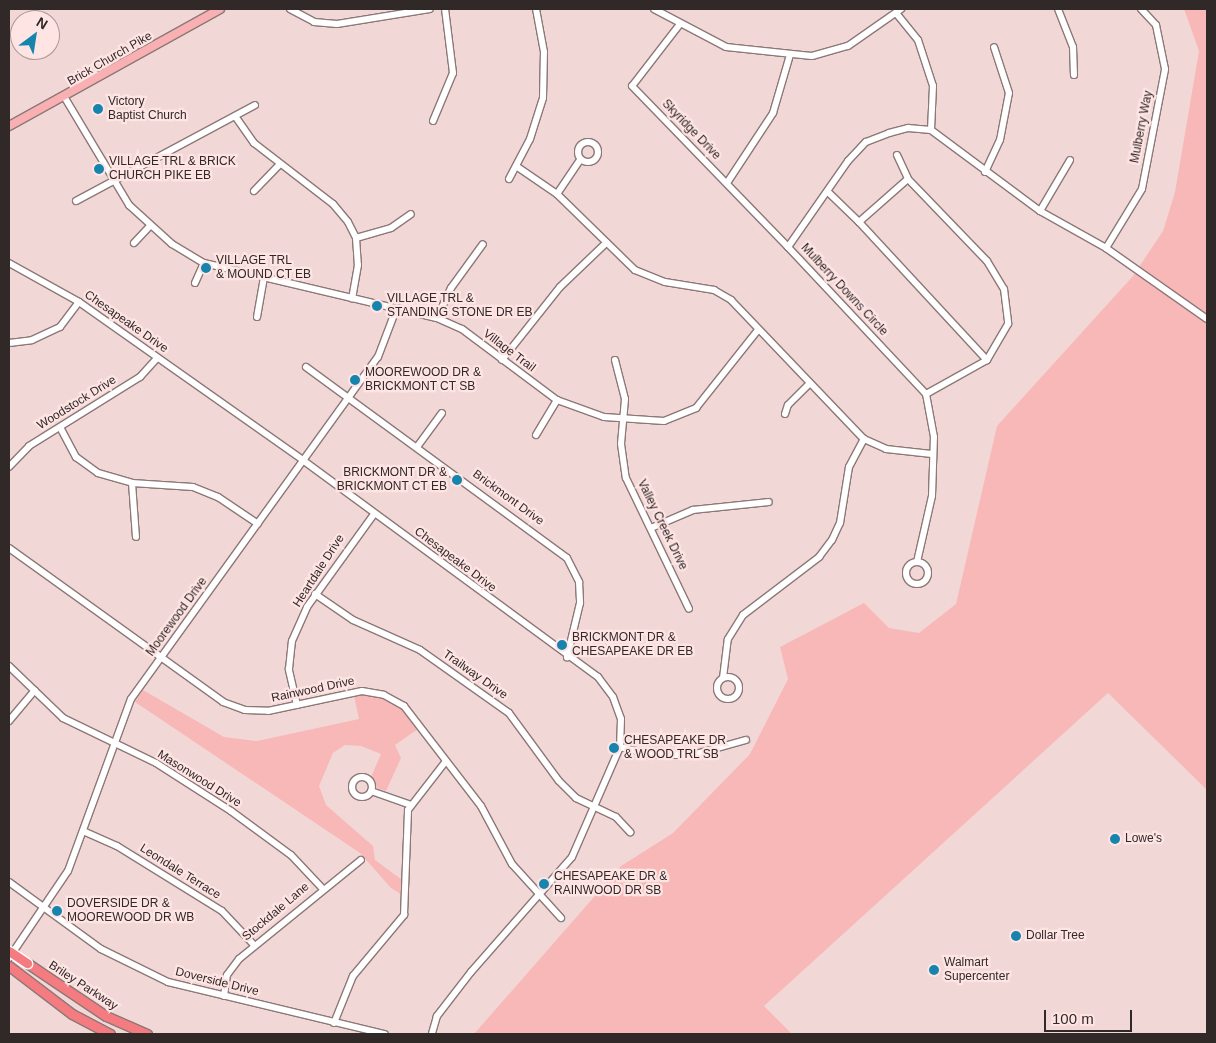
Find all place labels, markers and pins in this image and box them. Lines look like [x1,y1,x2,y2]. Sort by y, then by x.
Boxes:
place label: Victory Baptist Church [108,95,187,123]
marker: Victory Baptist Church [92,103,104,115]
place label: VILLAGE TRL & BRICK CHURCH PIKE EB [109,155,236,183]
marker: VILLAGE TRL & BRICK CHURCH PIKE EB [93,163,105,175]
place label: VILLAGE TRL & MOUND CT EB [216,254,311,282]
marker: VILLAGE TRL & MOUND CT EB [200,262,212,274]
place label: VILLAGE TRL & STANDING STONE DR EB [387,292,533,320]
marker: VILLAGE TRL & STANDING STONE DR EB [371,300,383,312]
place label: MOOREWOOD DR & BRICKMONT CT SB [365,366,481,394]
marker: MOOREWOOD DR & BRICKMONT CT SB [349,374,361,386]
place label: BRICKMONT DR & BRICKMONT CT EB [336,466,447,494]
marker: BRICKMONT DR & BRICKMONT CT EB [451,474,463,486]
place label: BRICKMONT DR & CHESAPEAKE DR EB [572,631,693,659]
marker: BRICKMONT DR & CHESAPEAKE DR EB [556,639,568,651]
place label: CHESAPEAKE DR & WOOD TRL SB [624,734,726,762]
marker: CHESAPEAKE DR & WOOD TRL SB [608,742,620,754]
place label: Lowe's [1125,832,1162,846]
marker: Lowe's [1109,833,1121,845]
place label: CHESAPEAKE DR & RAINWOOD DR SB [554,870,667,898]
marker: CHESAPEAKE DR & RAINWOOD DR SB [538,878,550,890]
place label: DOVERSIDE DR & MOOREWOOD DR WB [67,897,194,925]
marker: DOVERSIDE DR & MOOREWOOD DR WB [51,905,63,917]
place label: Dollar Tree [1026,929,1085,943]
marker: Dollar Tree [1010,930,1022,942]
place label: Walmart Supercenter [944,956,1009,984]
marker: Walmart Supercenter [928,964,940,976]

